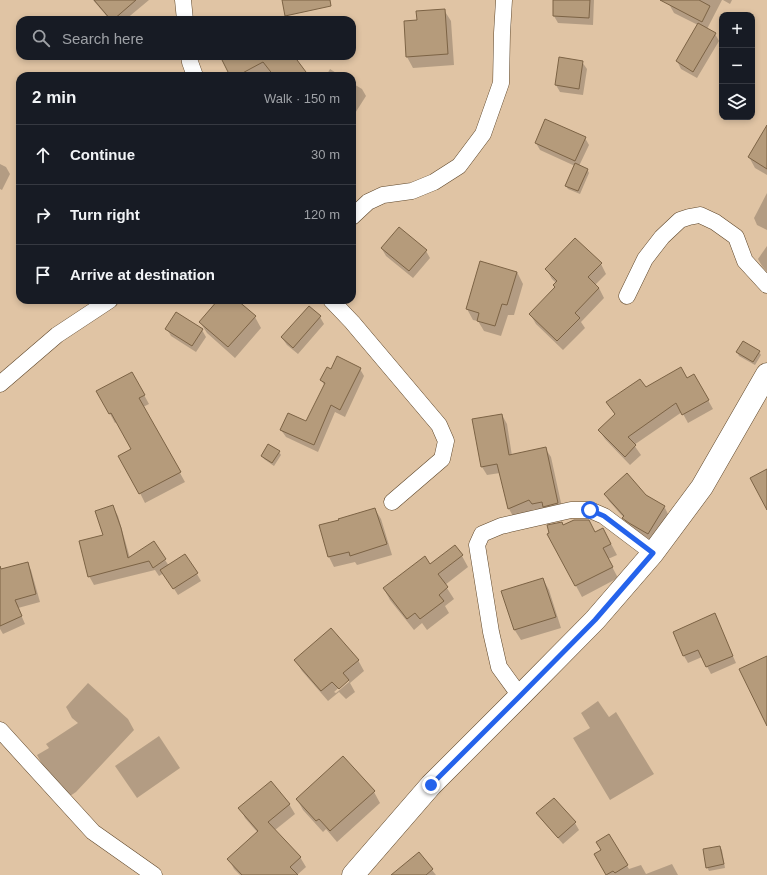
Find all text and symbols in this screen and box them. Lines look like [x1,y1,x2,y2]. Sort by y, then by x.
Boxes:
map controls [719,12,755,120]
button: + [719,12,755,48]
search box [16,16,356,60]
icon: search [30,27,52,49]
text: Search here [62,30,144,47]
button: − [719,48,755,84]
button: layers [719,84,755,120]
text: 2 min [32,88,76,107]
text: Walk · 150 m [264,91,340,106]
icon: ahead [32,144,54,166]
text: Continue [70,146,135,163]
text: 30 m [311,147,340,162]
icon: right [32,204,54,226]
text: Turn right [70,206,140,223]
text: 120 m [304,207,340,222]
icon: arrive [32,264,54,286]
text: Arrive at destination [70,266,215,283]
route start [581,501,599,519]
route end [422,776,440,794]

